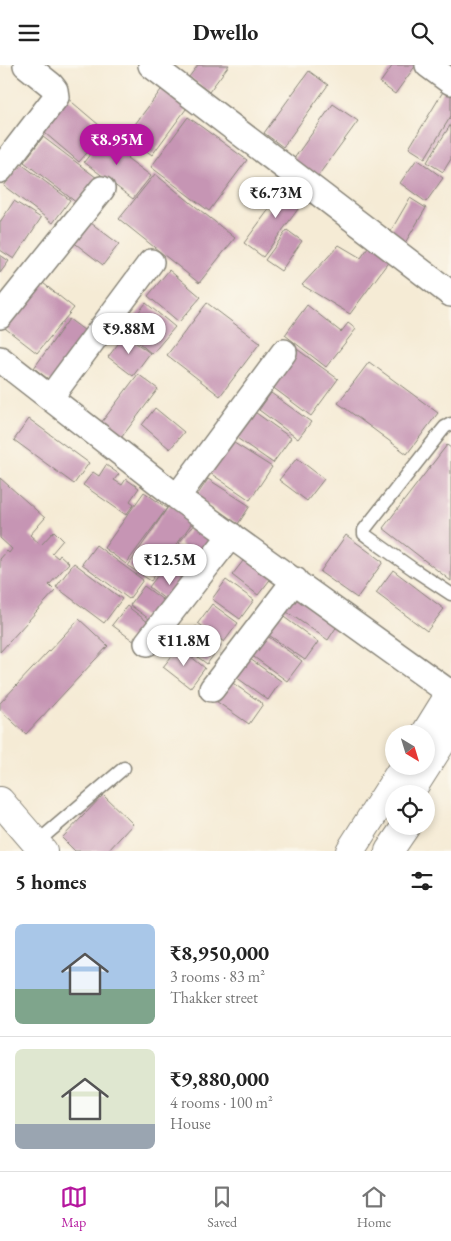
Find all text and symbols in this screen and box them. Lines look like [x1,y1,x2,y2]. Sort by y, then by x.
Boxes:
text: Dwello [193,18,258,47]
icon: menu [15,19,43,47]
icon: search [408,19,436,47]
pin: ₹8.95M [76,123,158,166]
text: ₹8.95M [91,129,143,150]
pin: ₹6.73M [235,177,317,219]
text: ₹6.73M [250,182,302,203]
pin: ₹9.88M [88,313,170,355]
text: ₹9.88M [103,318,155,339]
pin: ₹12.5M [129,543,211,586]
text: ₹12.5M [144,549,196,570]
pin: ₹11.8M [143,625,225,667]
text: ₹11.8M [158,630,210,651]
north arrow [385,725,435,775]
map controls [385,725,435,835]
button: locate [385,785,435,835]
icon: filters [408,867,436,895]
text: 5 homes [15,868,87,895]
text: ₹8,950,000 [170,939,269,966]
icon: home [55,944,115,1004]
text: 3 rooms · 83 m² [170,966,265,987]
text: Thakker street [170,987,258,1008]
text: ₹9,880,000 [170,1065,269,1092]
icon: home [55,1069,115,1129]
text: 4 rooms · 100 m² [170,1092,273,1113]
text: House [170,1113,211,1134]
tab: Map [60,1183,88,1231]
tab: Saved [207,1183,237,1231]
tab: Home [357,1183,391,1231]

